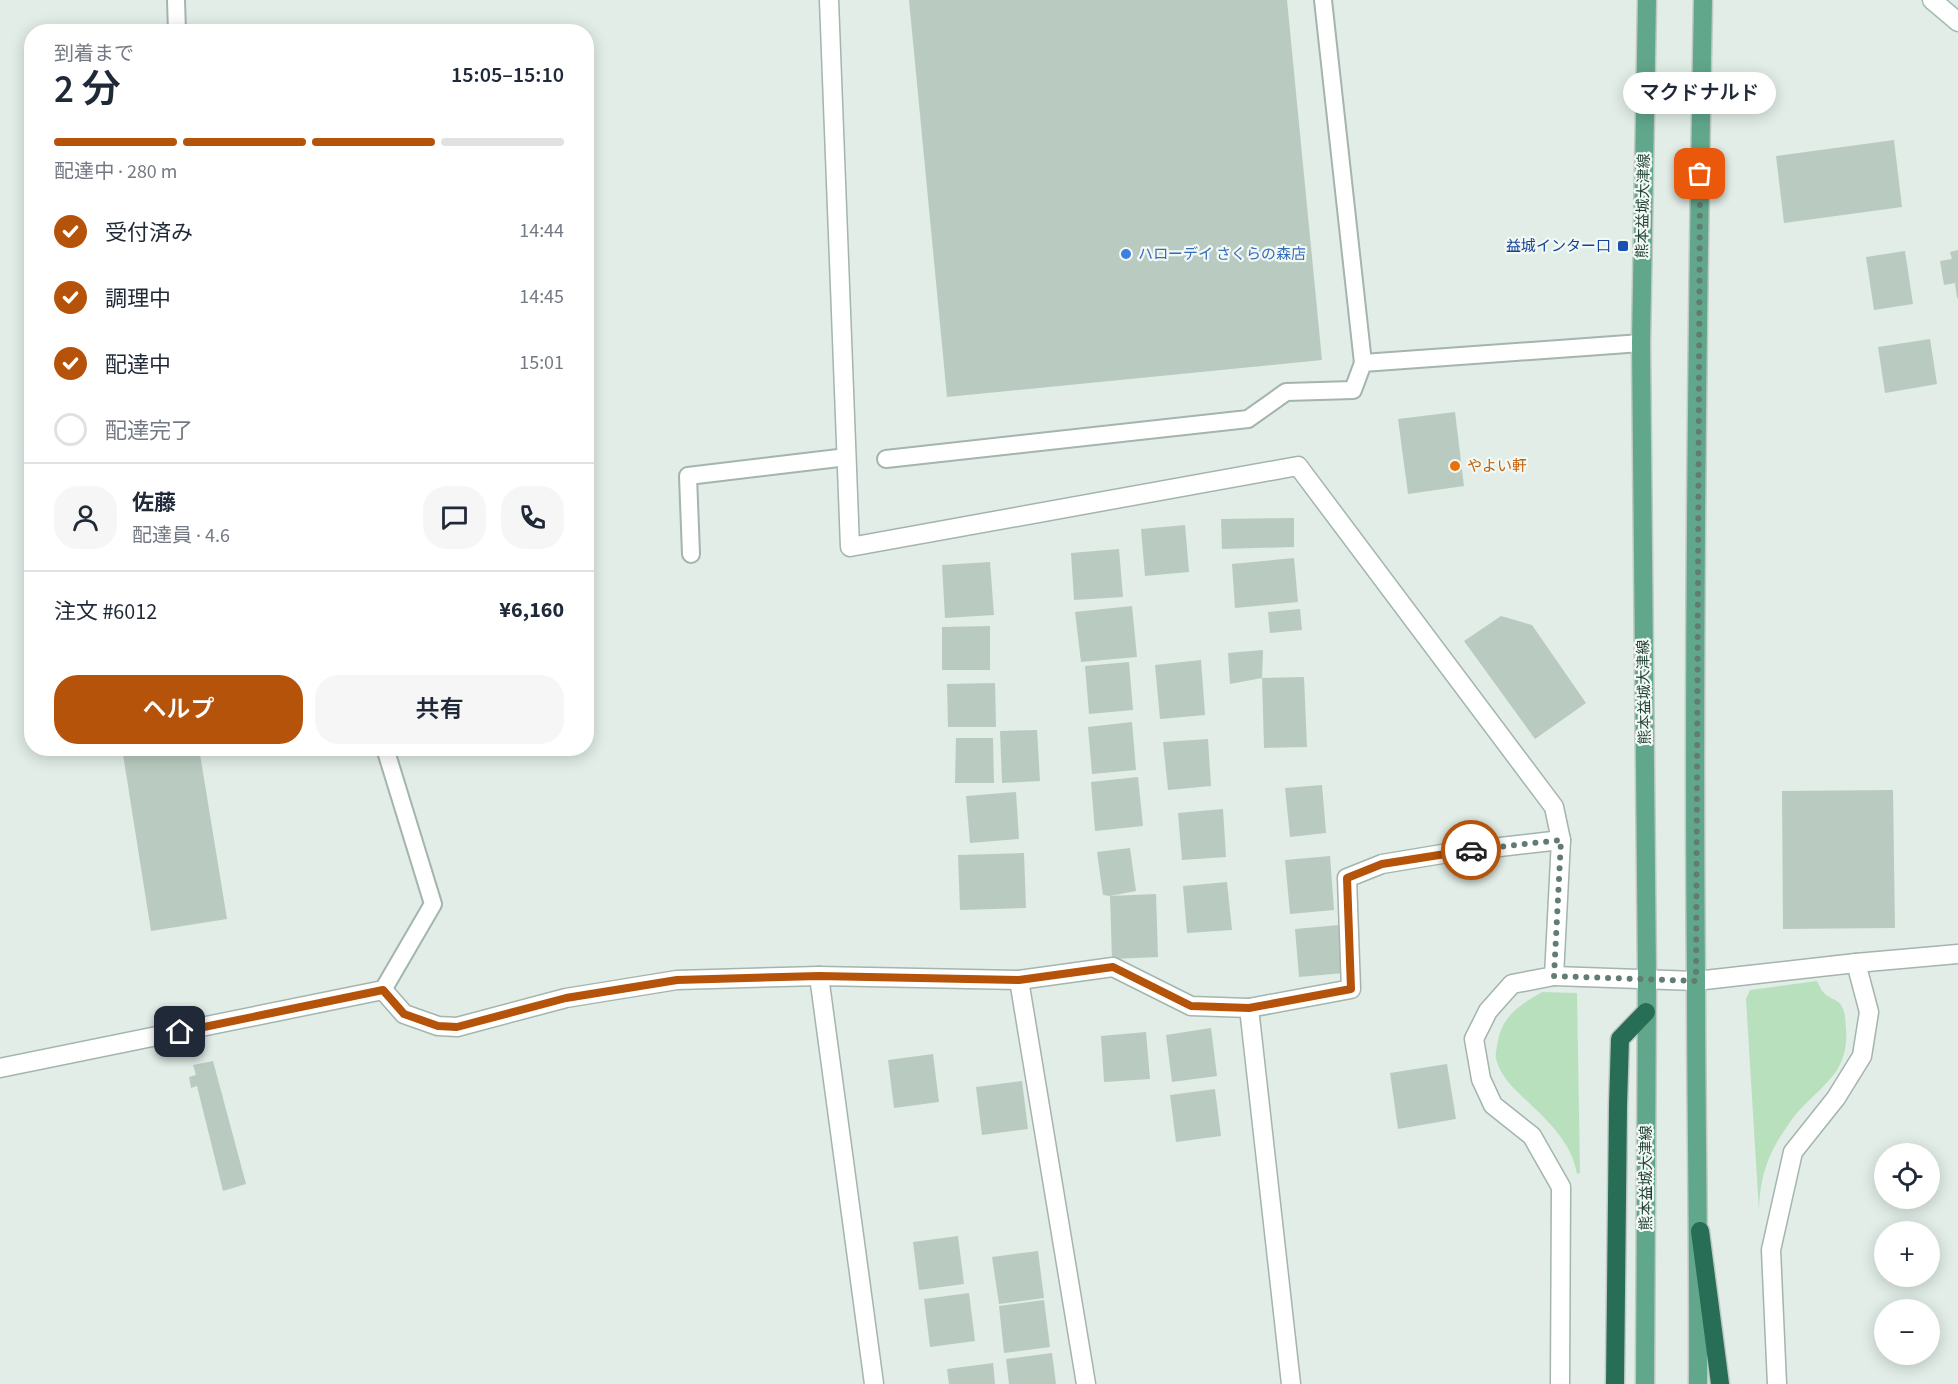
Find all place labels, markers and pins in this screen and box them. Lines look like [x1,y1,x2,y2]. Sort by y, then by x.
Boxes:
callout: マクドナルド [1624,72,1776,114]
pin [1674,148,1725,199]
place label: 益城インター口 [1506,236,1611,257]
marker: 益城インター口 [1616,239,1630,253]
place label: ハローデイ さくらの森店 [1138,244,1306,265]
marker: ハローデイ さくらの森店 [1119,247,1133,261]
place label: やよい軒 [1467,456,1527,477]
marker: やよい軒 [1448,459,1462,473]
pin [154,1006,205,1057]

